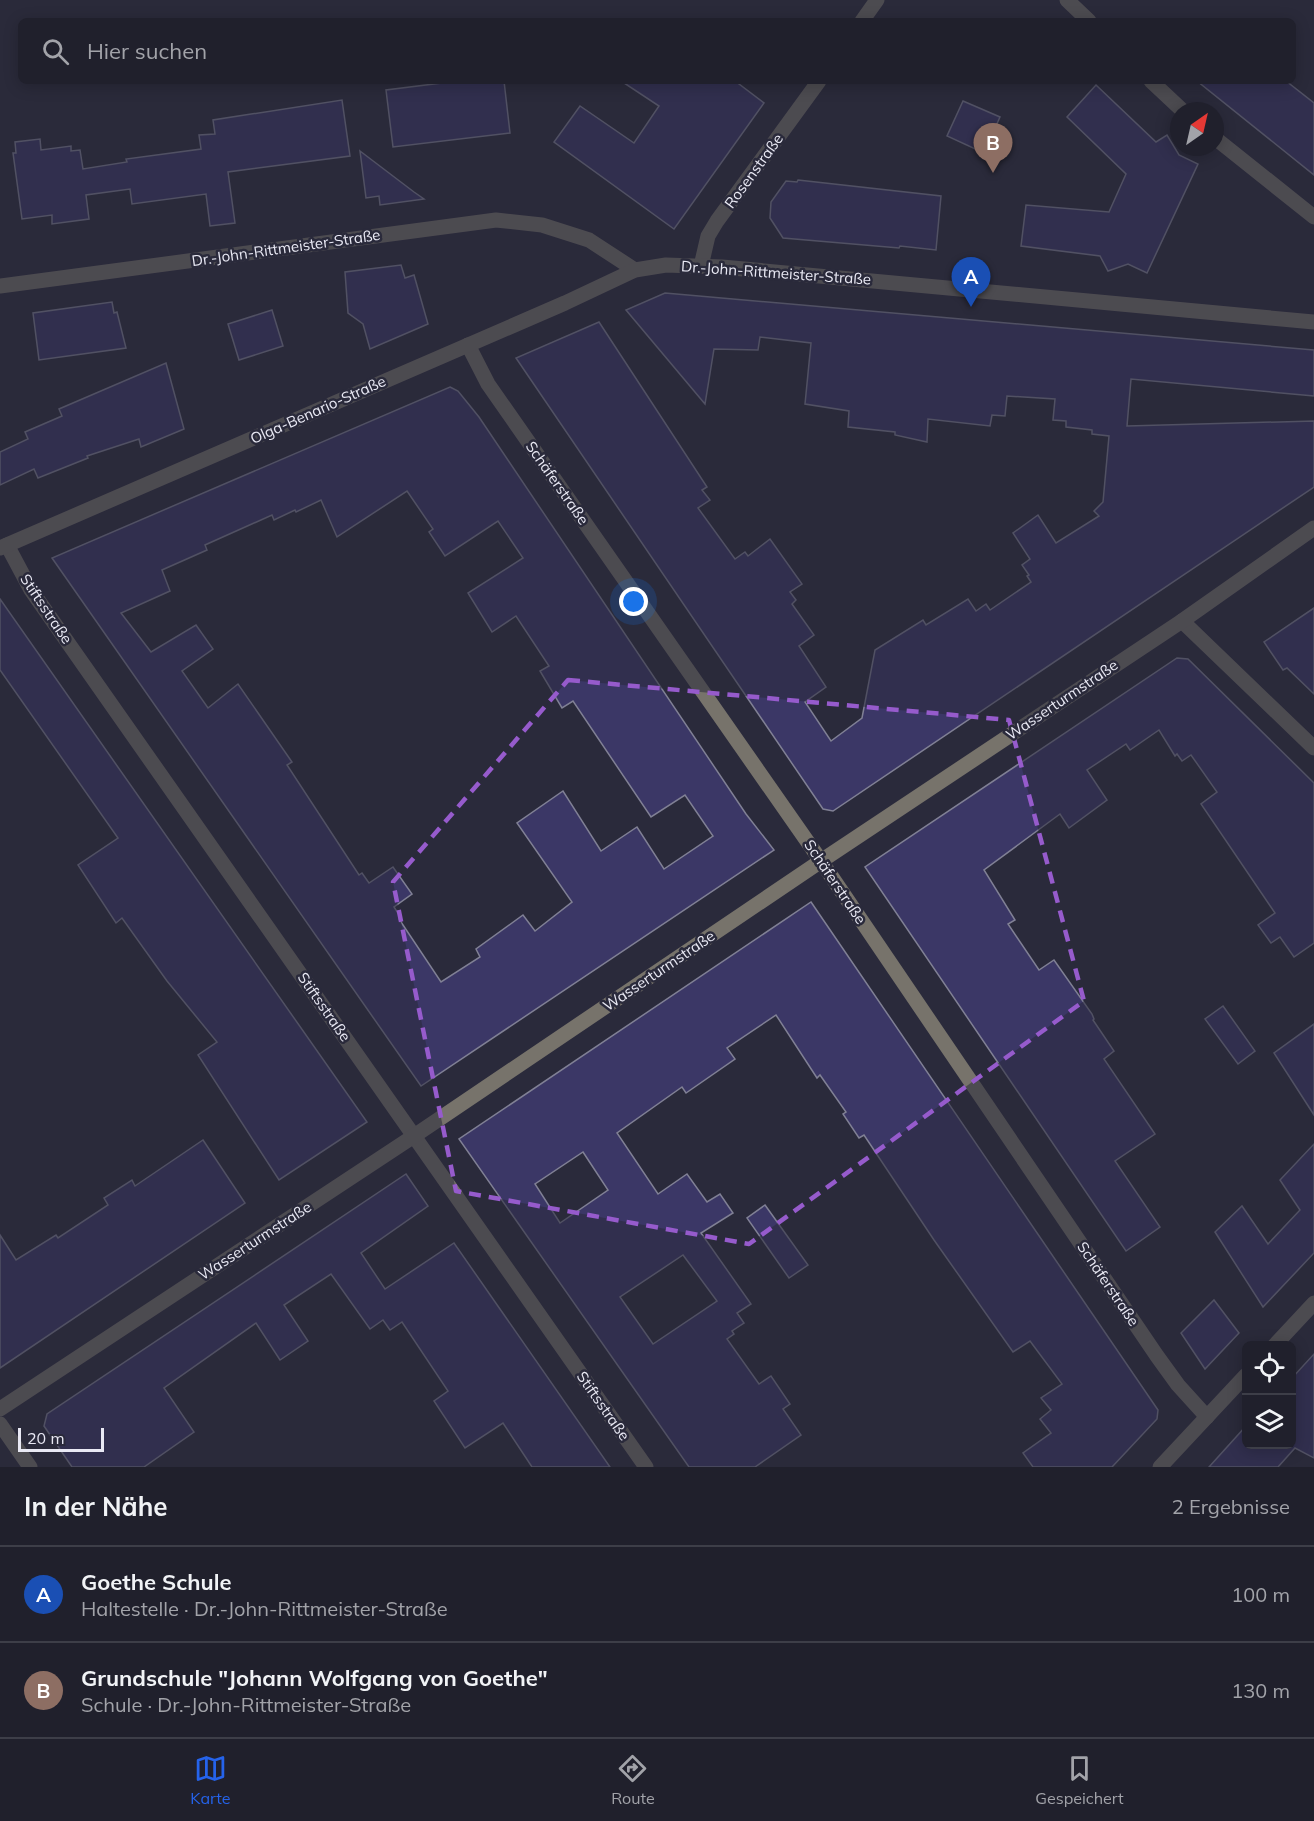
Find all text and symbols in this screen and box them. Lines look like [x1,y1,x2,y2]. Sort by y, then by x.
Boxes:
search box [18,18,1296,84]
icon: search [39,35,72,68]
text: Hier suchen [87,37,207,65]
north arrow [1170,102,1224,156]
pin: B [974,124,1012,173]
street label: Rosenstraße [720,130,787,212]
street label: Dr.-John-Rittmeister-Straße [190,225,381,270]
street label: Dr.-John-Rittmeister-Straße [680,256,872,289]
pin: A [952,258,990,307]
street label: Olga-Benario-Straße [247,371,388,448]
street label: Schäferstraße [522,437,593,528]
street label: Stiftsstraße [16,570,77,647]
your location [619,587,648,616]
street label: Wasserturmstraße [1002,655,1121,744]
street label: Schäferstraße [800,836,871,927]
street label: Wasserturmstraße [599,926,718,1015]
street label: Stiftsstraße [294,968,355,1045]
street label: Wasserturmstraße [195,1197,315,1284]
street label: Schäferstraße [1073,1238,1144,1329]
map controls [1242,1341,1296,1449]
button: locate [1242,1341,1296,1395]
street label: Stiftsstraße [573,1367,634,1444]
button: layers [1242,1395,1296,1449]
scale bar [18,1425,104,1452]
text: 20 m [27,1428,64,1448]
text: In der Nähe [24,1490,168,1523]
text: 2 Ergebnisse [1172,1494,1290,1519]
text: Goethe Schule [81,1568,231,1596]
text: A [36,1582,51,1607]
text: 100 m [1231,1582,1290,1607]
text: Haltestelle · Dr.-John-Rittmeister-Straße [81,1596,448,1621]
text: Grundschule "Johann Wolfgang von Goethe" [81,1664,548,1692]
text: B [37,1678,50,1703]
text: 130 m [1231,1678,1290,1703]
text: Schule · Dr.-John-Rittmeister-Straße [81,1692,411,1717]
tab: Karte [190,1752,231,1808]
tab: Route [611,1752,655,1808]
tab: Gespeichert [1035,1752,1124,1808]

